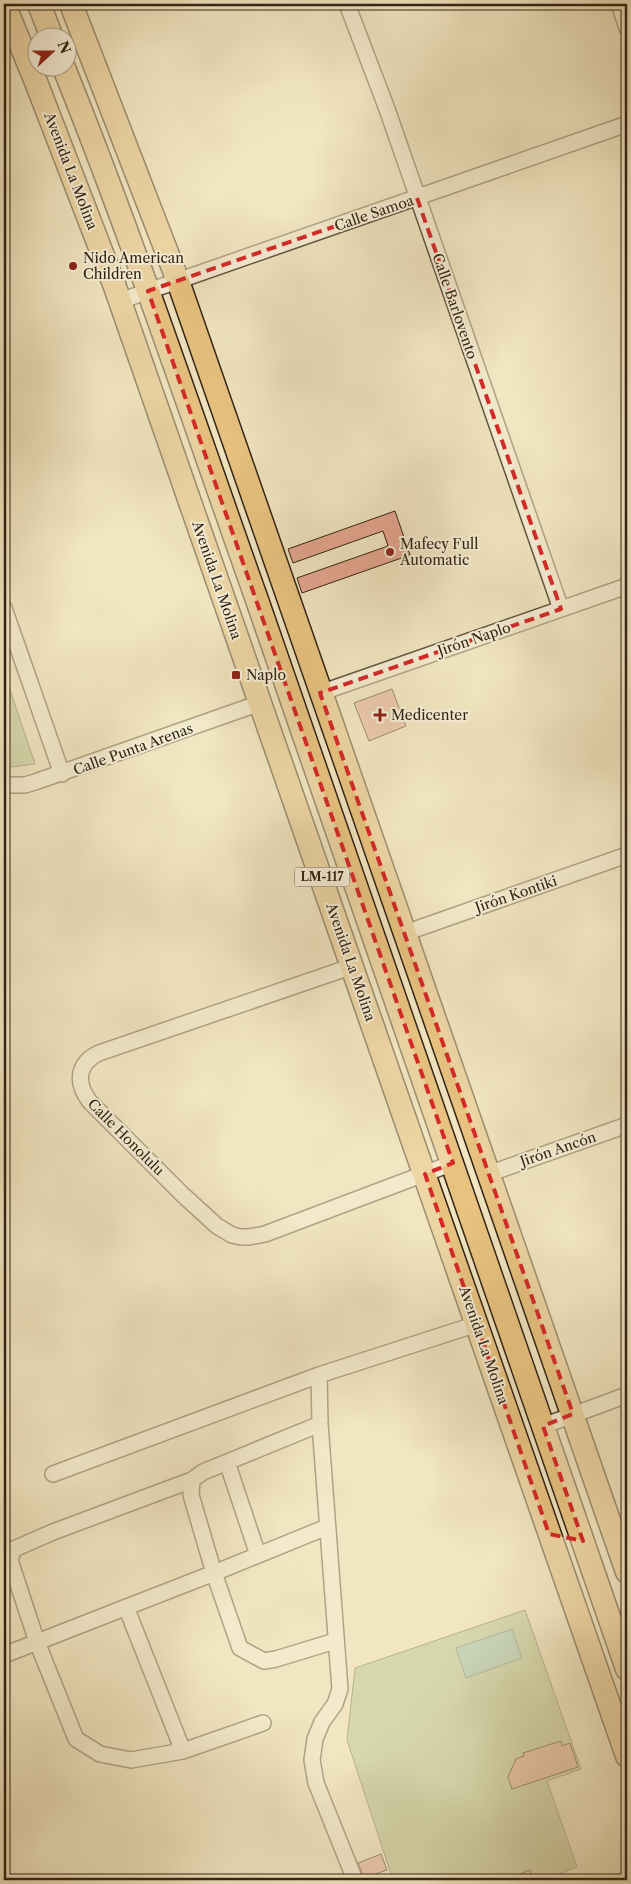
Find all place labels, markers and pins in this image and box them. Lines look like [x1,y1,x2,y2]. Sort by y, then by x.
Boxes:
place label: Nido American Children [83,249,184,283]
marker: Nido American Children [67,260,79,272]
place label: Mafecy Full Automatic [399,535,478,569]
marker: Mafecy Full Automatic [384,546,396,558]
place label: Naplo [246,666,286,684]
marker: Naplo [230,669,242,681]
place label: Medicenter [391,706,468,724]
marker: Medicenter [373,708,387,722]

